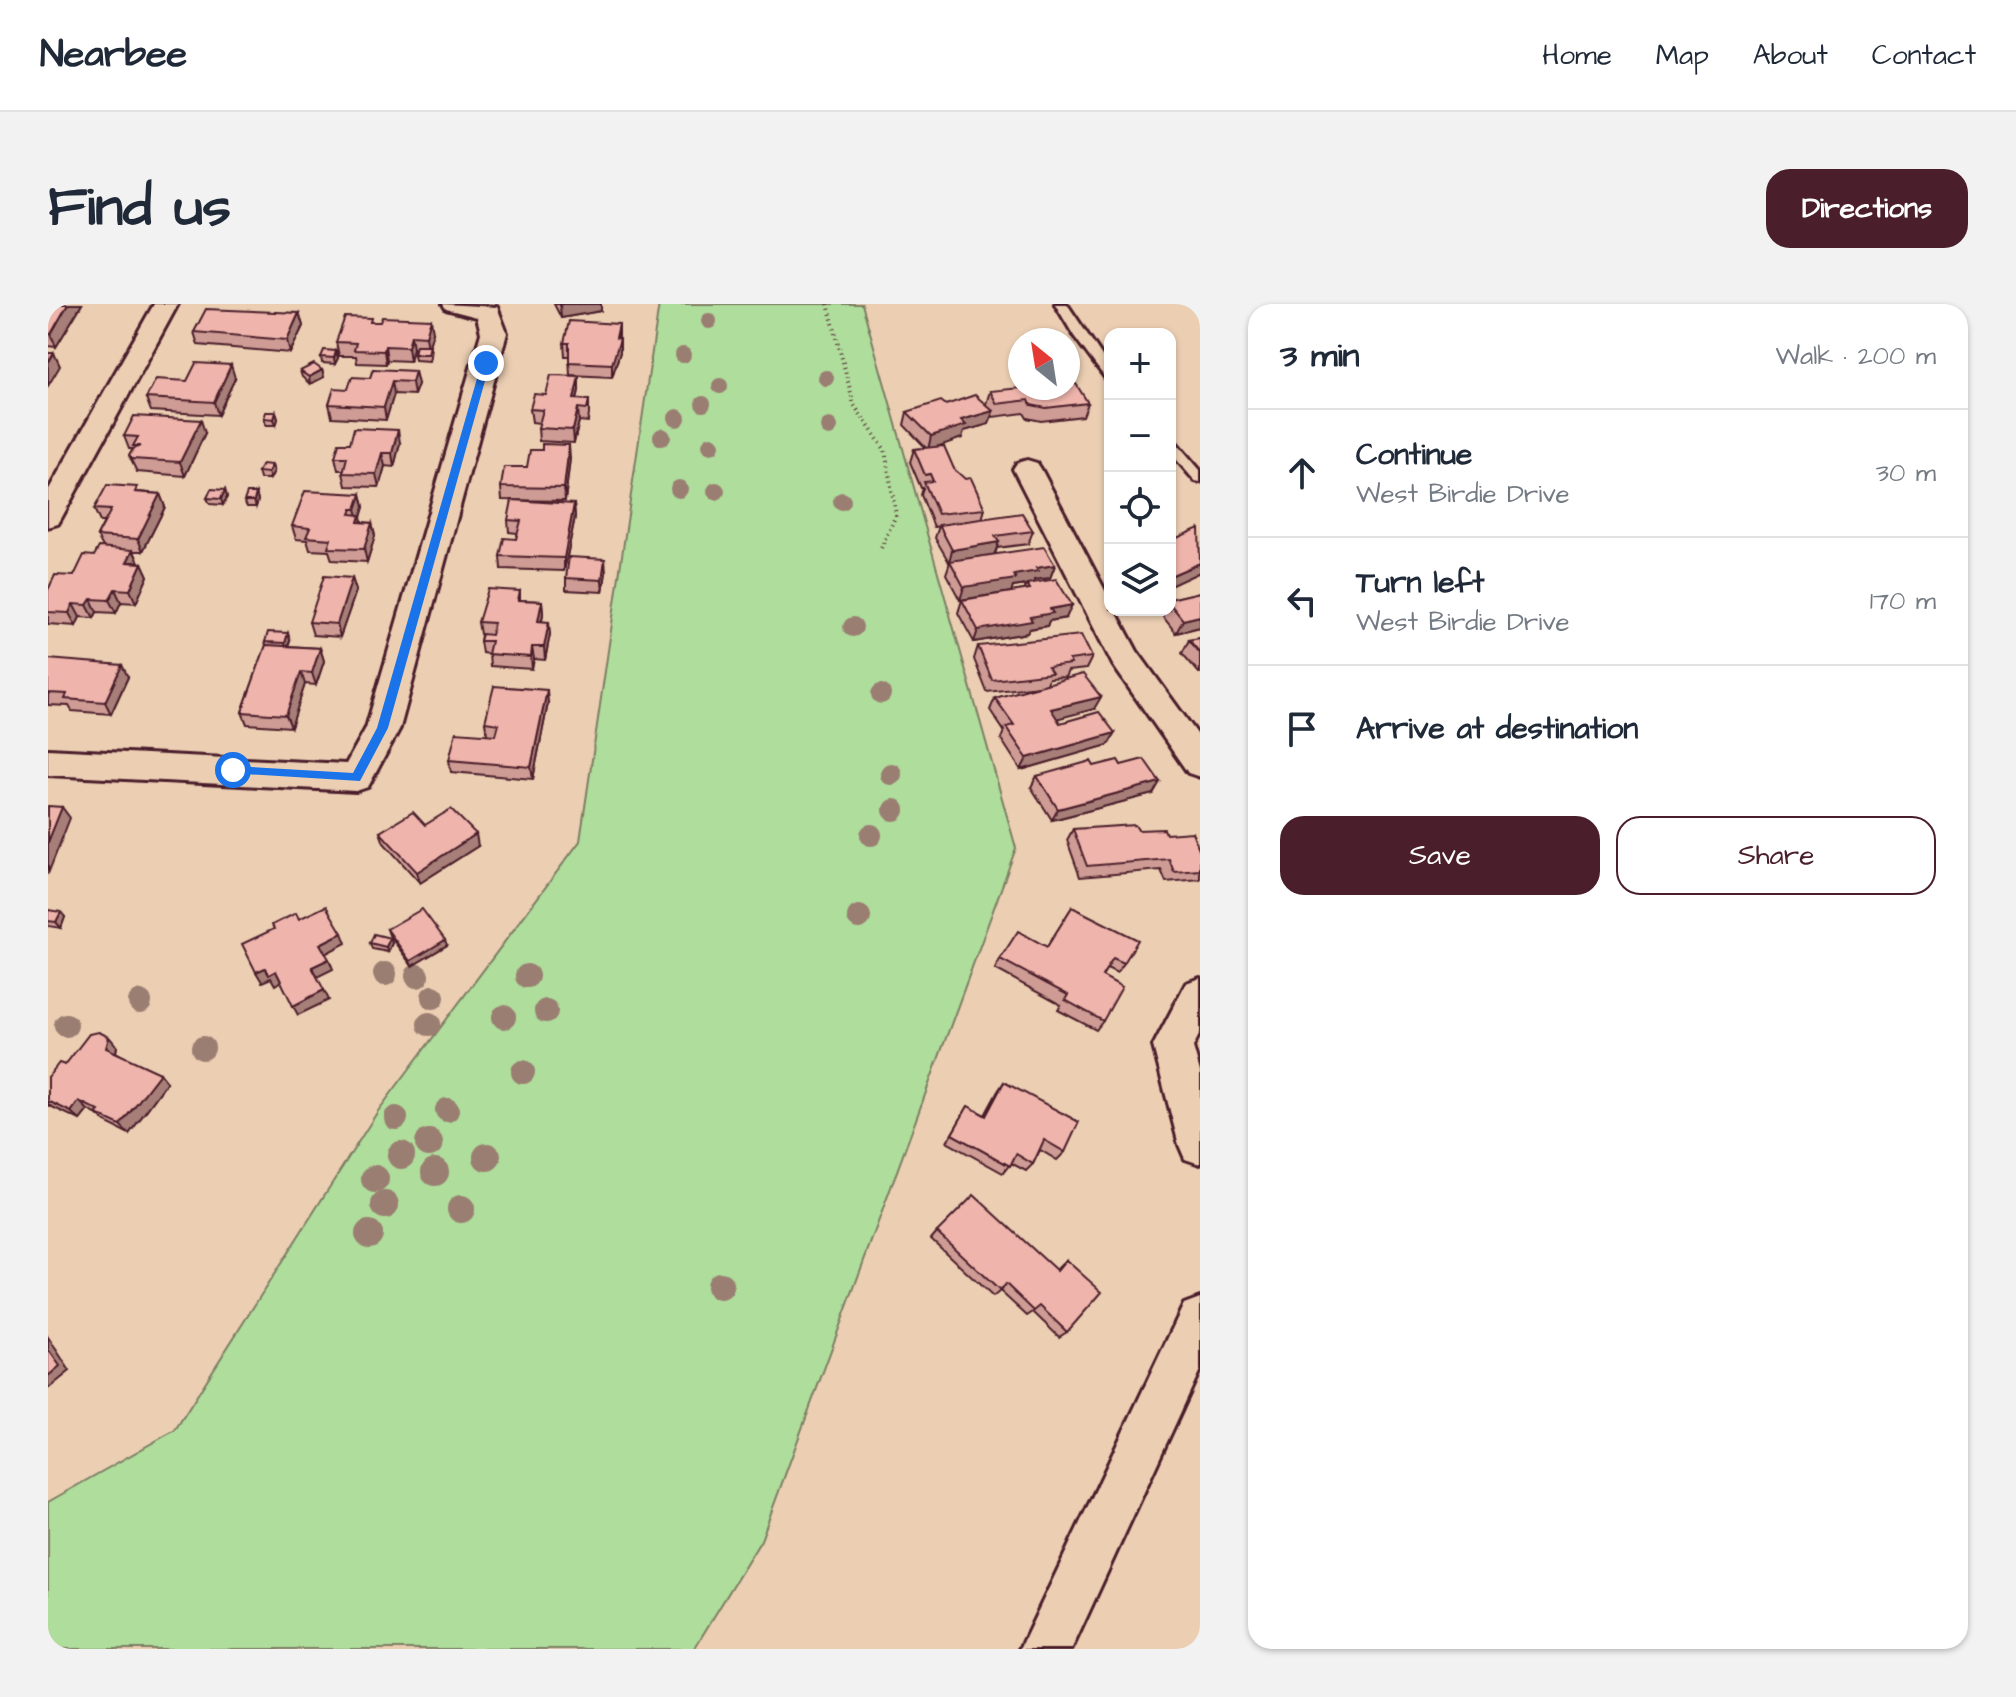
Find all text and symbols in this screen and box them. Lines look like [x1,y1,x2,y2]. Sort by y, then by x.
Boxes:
text: Nearbee [40,29,187,81]
text: Home [1542,36,1612,75]
text: Map [1656,36,1709,75]
text: About [1753,36,1828,75]
text: Contact [1872,36,1976,75]
text: Find us [48,169,231,247]
button: Directions [1766,169,1968,248]
north arrow [1008,328,1080,400]
map controls [1104,328,1176,616]
button: + [1104,328,1176,400]
text: 3 min [1280,332,1360,380]
text: Walk · 200 m [1775,338,1936,374]
route end [468,345,504,381]
button: − [1104,400,1176,472]
text: Continue [1356,434,1472,476]
icon: ahead [1280,451,1324,495]
text: 30 m [1876,455,1936,491]
button: locate [1104,472,1176,544]
text: West Birdie Drive [1356,476,1570,512]
button: layers [1104,544,1176,616]
text: Turn left [1356,562,1484,604]
icon: left [1280,579,1324,623]
text: 170 m [1870,583,1936,619]
text: West Birdie Drive [1356,604,1570,640]
icon: arrive [1280,707,1324,751]
text: Arrive at destination [1356,708,1638,750]
route start [215,752,251,788]
button: Save [1280,816,1600,895]
button: Share [1616,816,1936,895]

